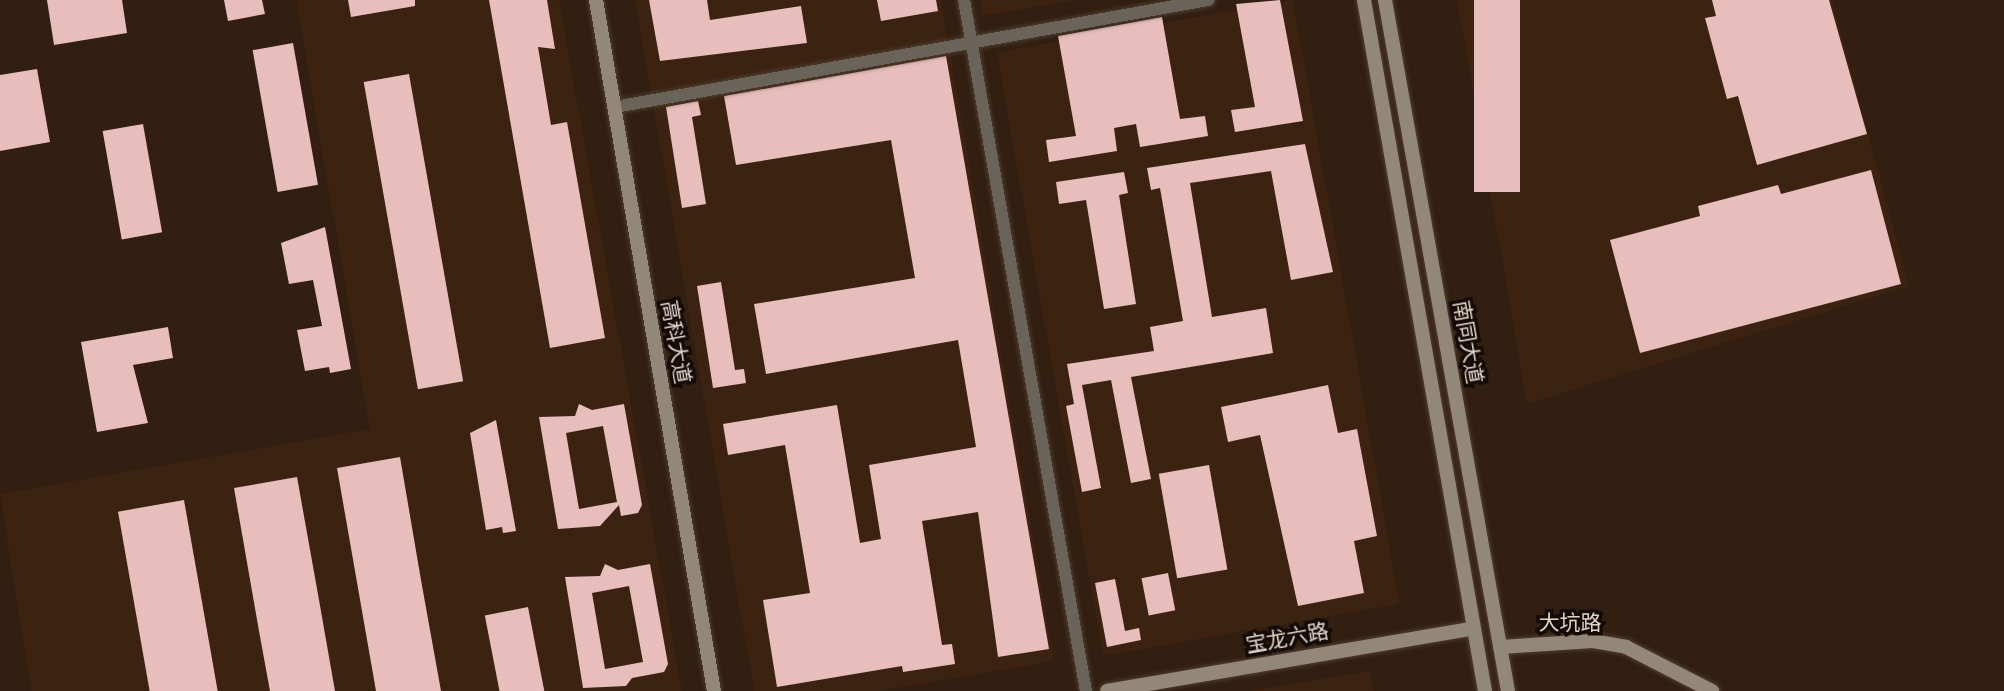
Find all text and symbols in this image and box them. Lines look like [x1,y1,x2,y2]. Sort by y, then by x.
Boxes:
street label: 高科大道 [656,298,696,386]
street label: 南同大道 [1448,298,1488,386]
street label: 大坑路 [1539,610,1601,636]
street label: 宝龙六路 [1243,618,1331,658]

